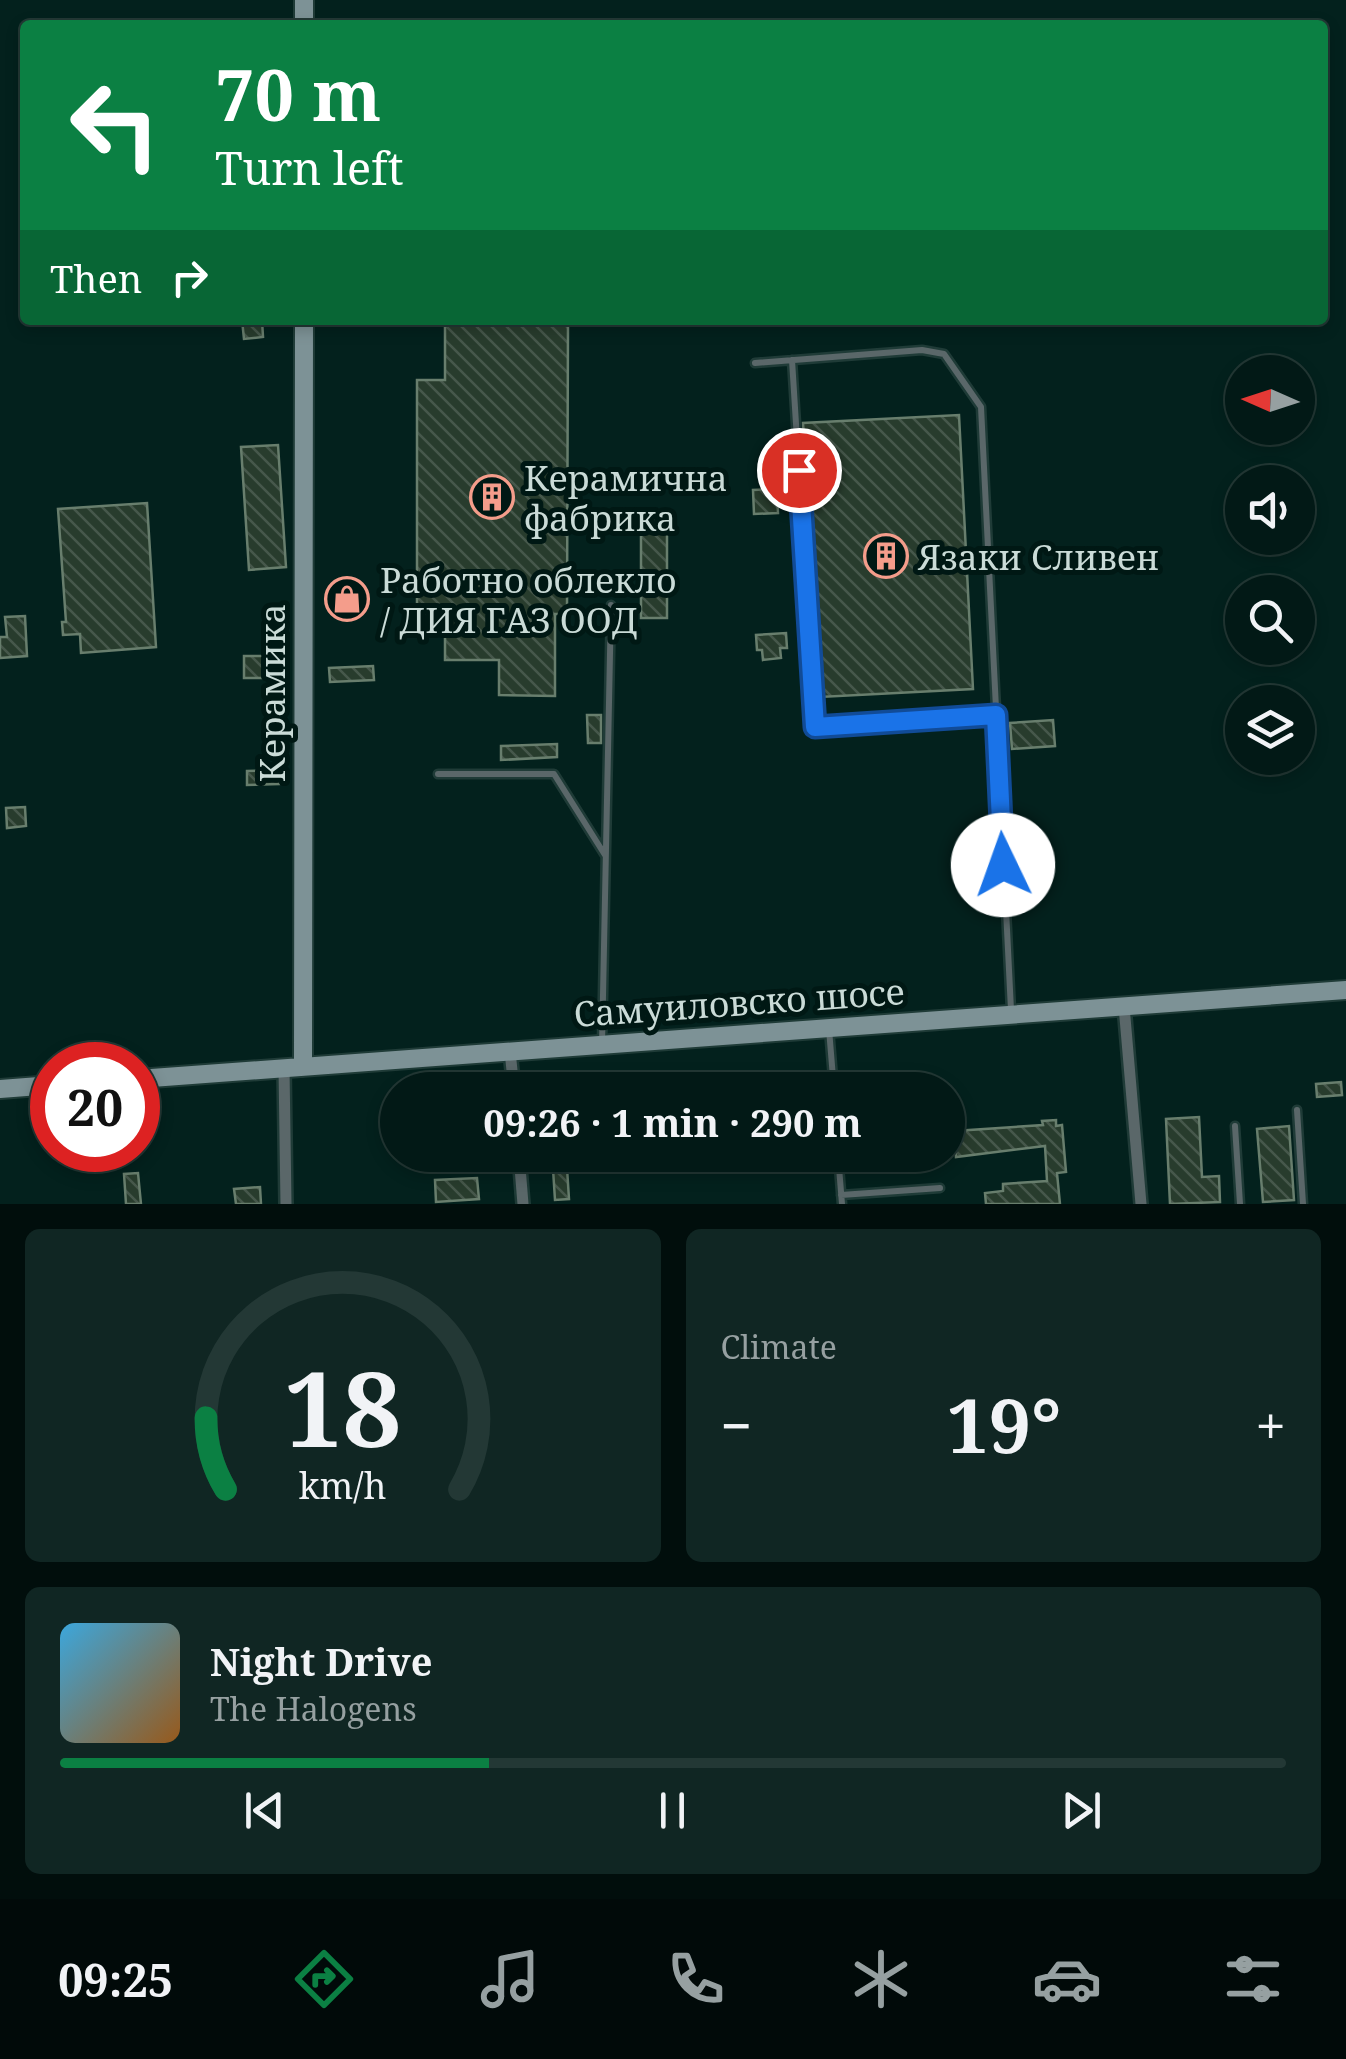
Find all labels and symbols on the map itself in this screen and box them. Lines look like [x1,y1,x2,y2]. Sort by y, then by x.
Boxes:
north arrow [1225,355,1315,445]
pin [757,428,842,513]
place label: Керамична фабрика [524,454,728,541]
building icon: Керамична фабрика [469,474,515,520]
building icon: Язаки Сливен [863,533,909,579]
place label: Язаки Сливен [917,533,1159,580]
place label: Работно облекло / ДИЯ ГАЗ ООД [380,556,677,643]
shop icon: Работно облекло / ДИЯ ГАЗ ООД [324,576,370,622]
street label: Керамика [248,604,295,782]
position arrow [951,813,1055,917]
street label: Самуиловско шосе [572,967,906,1037]
speed limit sign: 20 [30,1042,160,1172]

